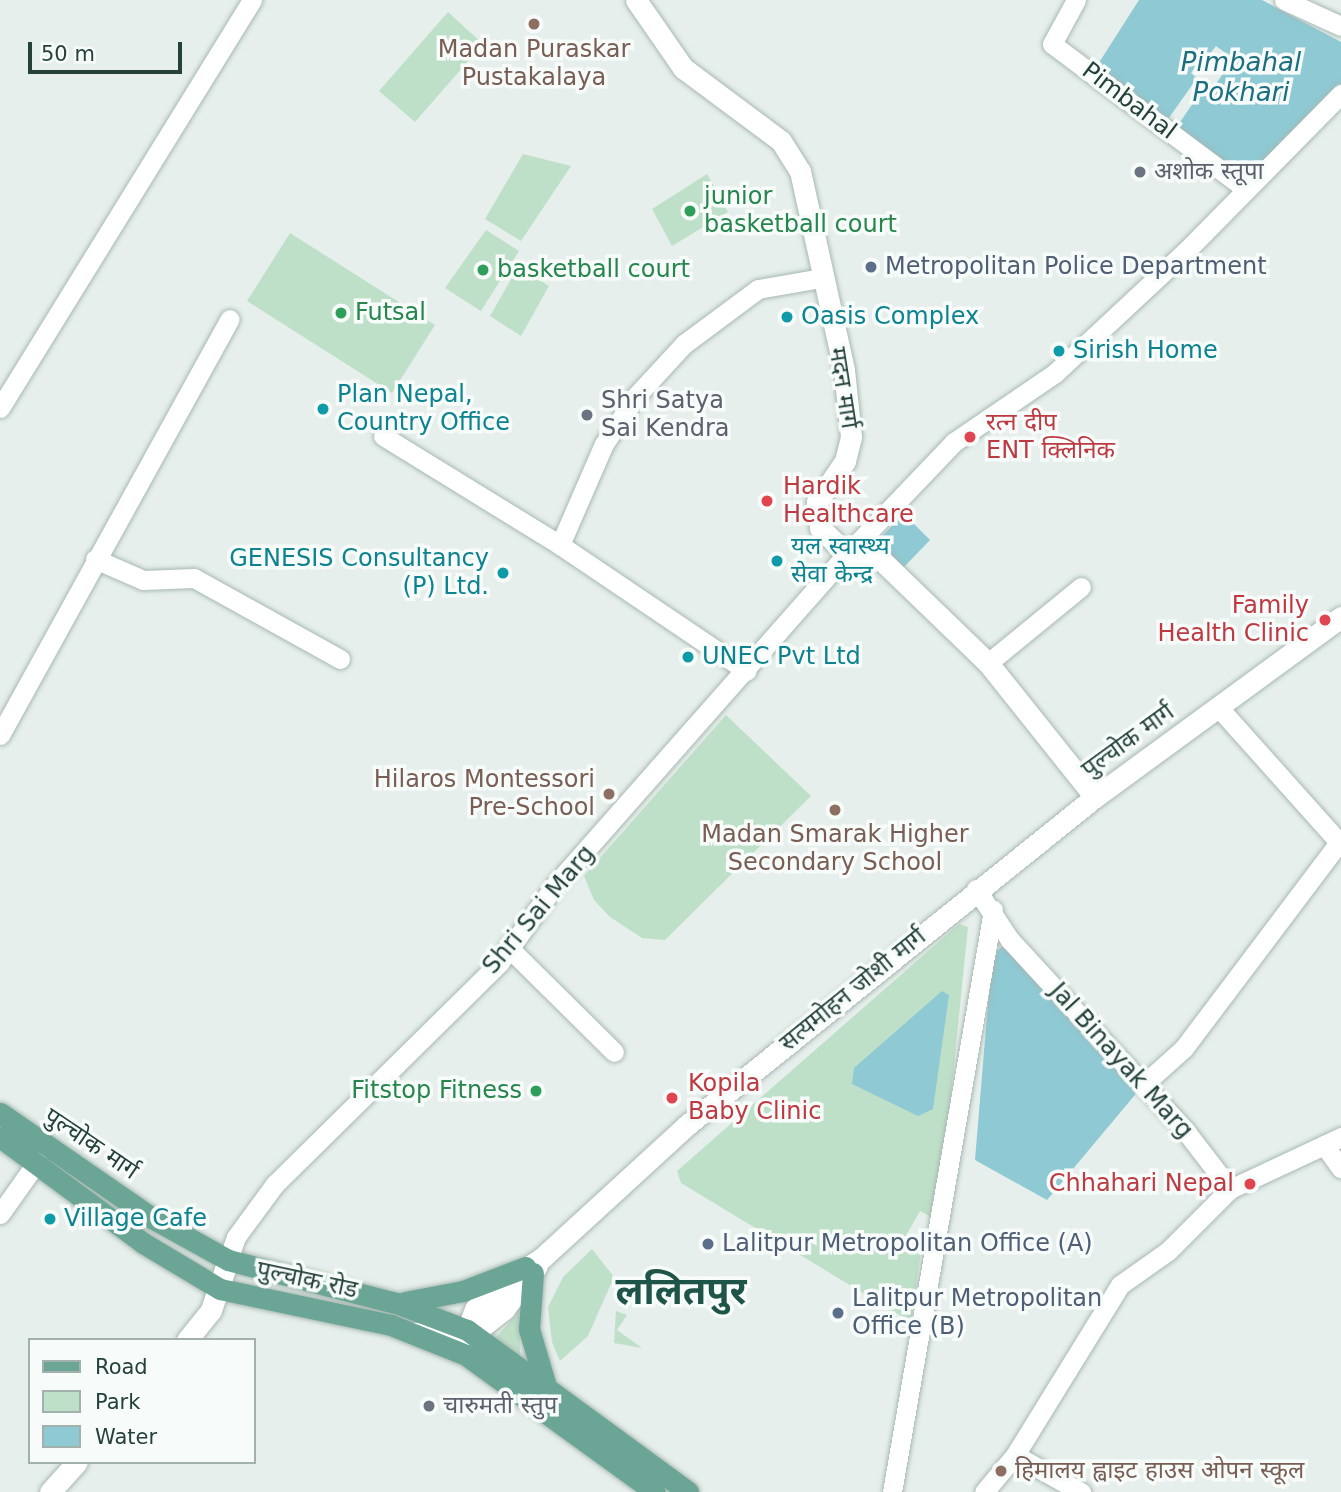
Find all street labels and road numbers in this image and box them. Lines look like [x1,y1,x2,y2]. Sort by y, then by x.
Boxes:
street label: Pimbahal [1076,56,1182,146]
street label: मदन मार्ग [822,345,864,431]
street label: पुल्चोक मार्ग [1076,698,1180,784]
street label: Shri Sai Marg [477,840,601,980]
street label: सत्यमोहन जोशी मार्ग [774,922,932,1058]
street label: Jal Binayak Marg [1043,977,1199,1145]
street label: पुल्चोक मार्ग [38,1102,144,1186]
street label: पुल्चोक रोड [254,1255,360,1305]

